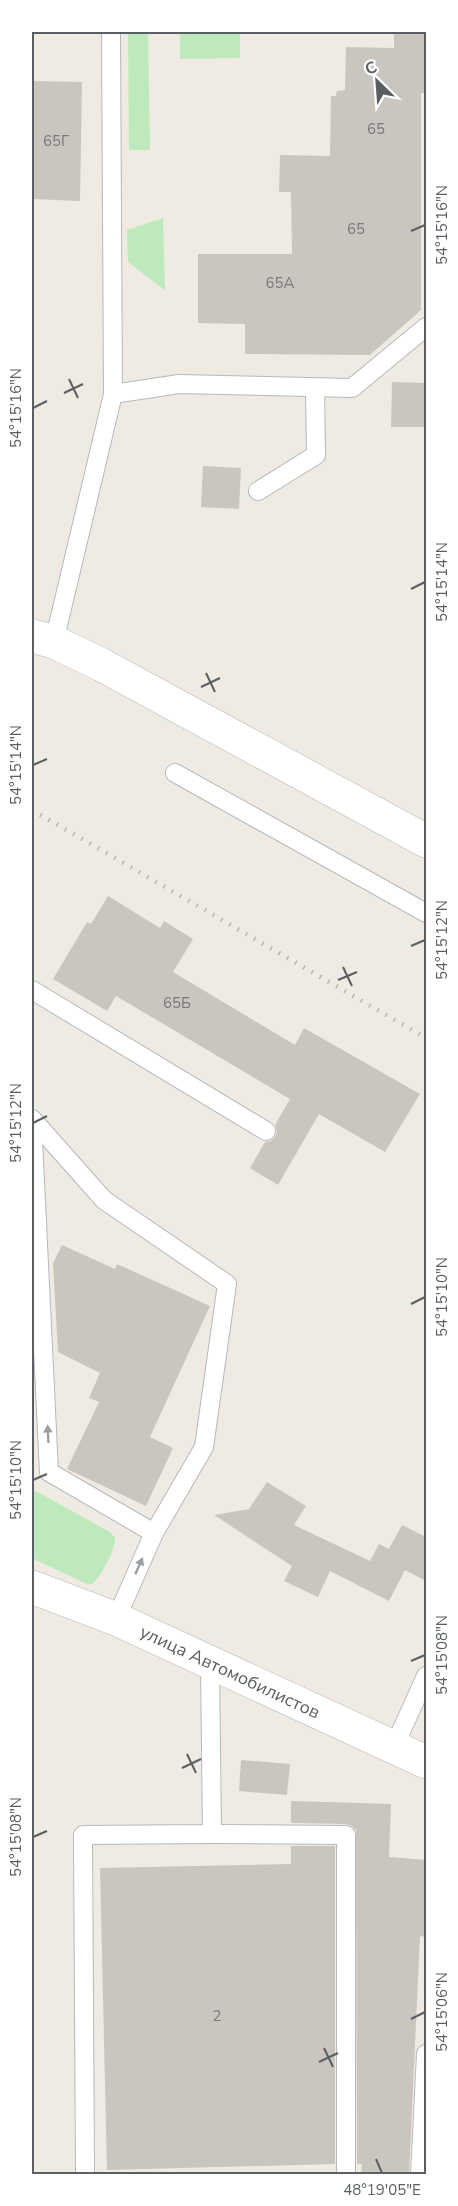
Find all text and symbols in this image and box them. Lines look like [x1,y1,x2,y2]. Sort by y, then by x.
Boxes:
north arrow [347,51,407,111]
text: С [362,56,381,81]
house number: 65 [367,119,385,139]
house number: 65Г [43,131,69,151]
text: 54°15'16"N [432,185,452,265]
house number: 65 [347,219,365,239]
house number: 65А [266,273,295,293]
text: 54°15'16"N [6,368,26,448]
text: 54°15'14"N [432,542,452,622]
text: 54°15'14"N [6,725,26,805]
text: 54°15'12"N [432,900,452,980]
house number: 65Б [163,993,191,1013]
text: 54°15'12"N [6,1083,26,1163]
text: 54°15'10"N [432,1257,452,1337]
one-way arrow [43,1425,52,1444]
text: 54°15'10"N [6,1440,26,1520]
one-way arrow [135,1557,144,1574]
text: 54°15'08"N [432,1615,452,1695]
street label: улица Автомобилистов [136,1620,324,1724]
text: 54°15'08"N [6,1797,26,1877]
text: 54°15'06"N [432,1972,452,2052]
house number: 2 [212,2006,222,2026]
text: 48°19'05"E [343,2180,421,2200]

